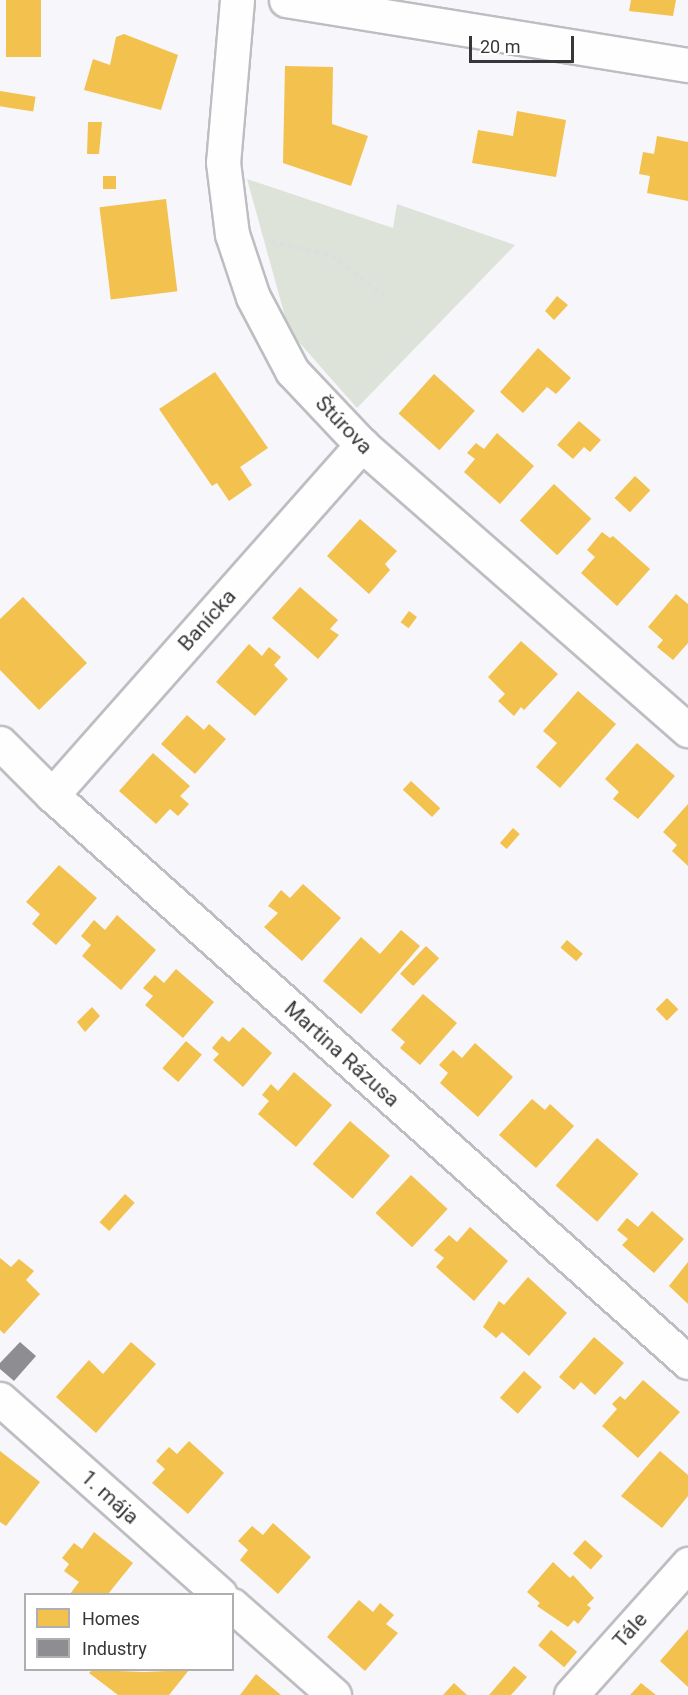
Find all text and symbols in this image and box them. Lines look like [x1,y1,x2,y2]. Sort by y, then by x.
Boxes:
scale bar [472,24,577,62]
text: 20 m [480,36,520,57]
street label: Štúrova [310,391,378,459]
street label: Banícka [173,584,241,656]
street label: Martina Rázusa [279,996,405,1112]
street label: 1. mája [76,1465,144,1529]
legend [24,1593,234,1671]
street label: Tále [608,1607,652,1653]
text: Homes [82,1608,140,1629]
text: Industry [82,1638,147,1659]

